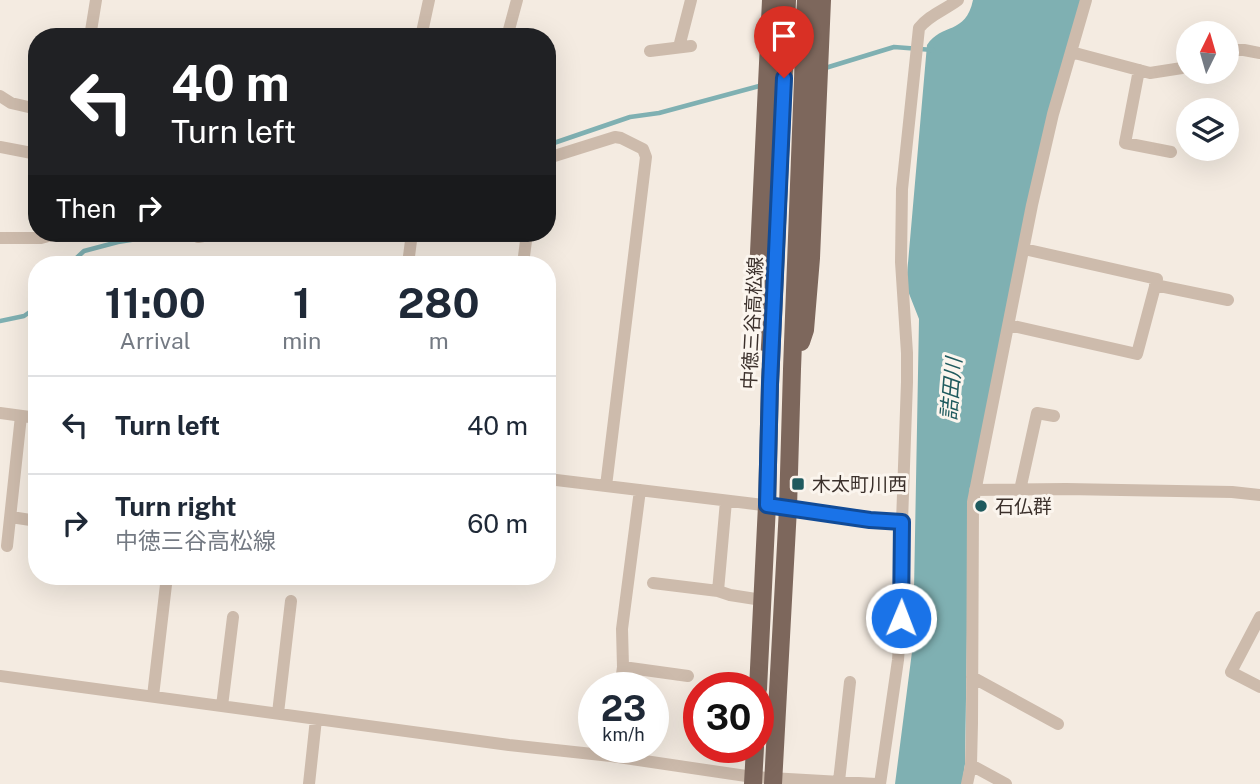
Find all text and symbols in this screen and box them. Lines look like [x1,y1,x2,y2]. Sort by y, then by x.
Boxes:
pin [754,6,814,78]
icon: arrive [765,17,803,55]
north arrow [1176,21,1239,84]
map controls [1176,21,1239,161]
text: 40 m [171,54,290,112]
icon: left [56,56,147,147]
button: layers [1176,98,1239,161]
text: Turn left [171,113,296,150]
icon: right [130,189,168,227]
text: Then [56,193,116,224]
street label: 中徳三谷高松線 [738,256,766,390]
text: 11:00 [104,278,206,327]
text: 1 [293,278,311,327]
text: 280 [398,278,480,327]
text: Arrival [120,327,191,354]
text: min [282,327,321,354]
text: m [429,327,449,354]
water label: 詰田川 [936,355,966,421]
icon: left [56,406,94,444]
text: Turn left [115,410,220,441]
text: 40 m [467,410,528,441]
place label: 木太町川西 [812,473,907,495]
marker: 木太町川西 [790,476,806,492]
text: Turn right [115,491,237,522]
place label: 石仏群 [995,495,1052,517]
marker: 石仏群 [973,498,989,514]
icon: right [56,504,94,542]
text: 60 m [467,508,528,539]
text: 中徳三谷高松線 [115,527,276,554]
position arrow [864,581,938,655]
speed limit sign: 30 [683,672,774,763]
text: 23 [601,688,646,729]
text: km/h [602,724,645,745]

